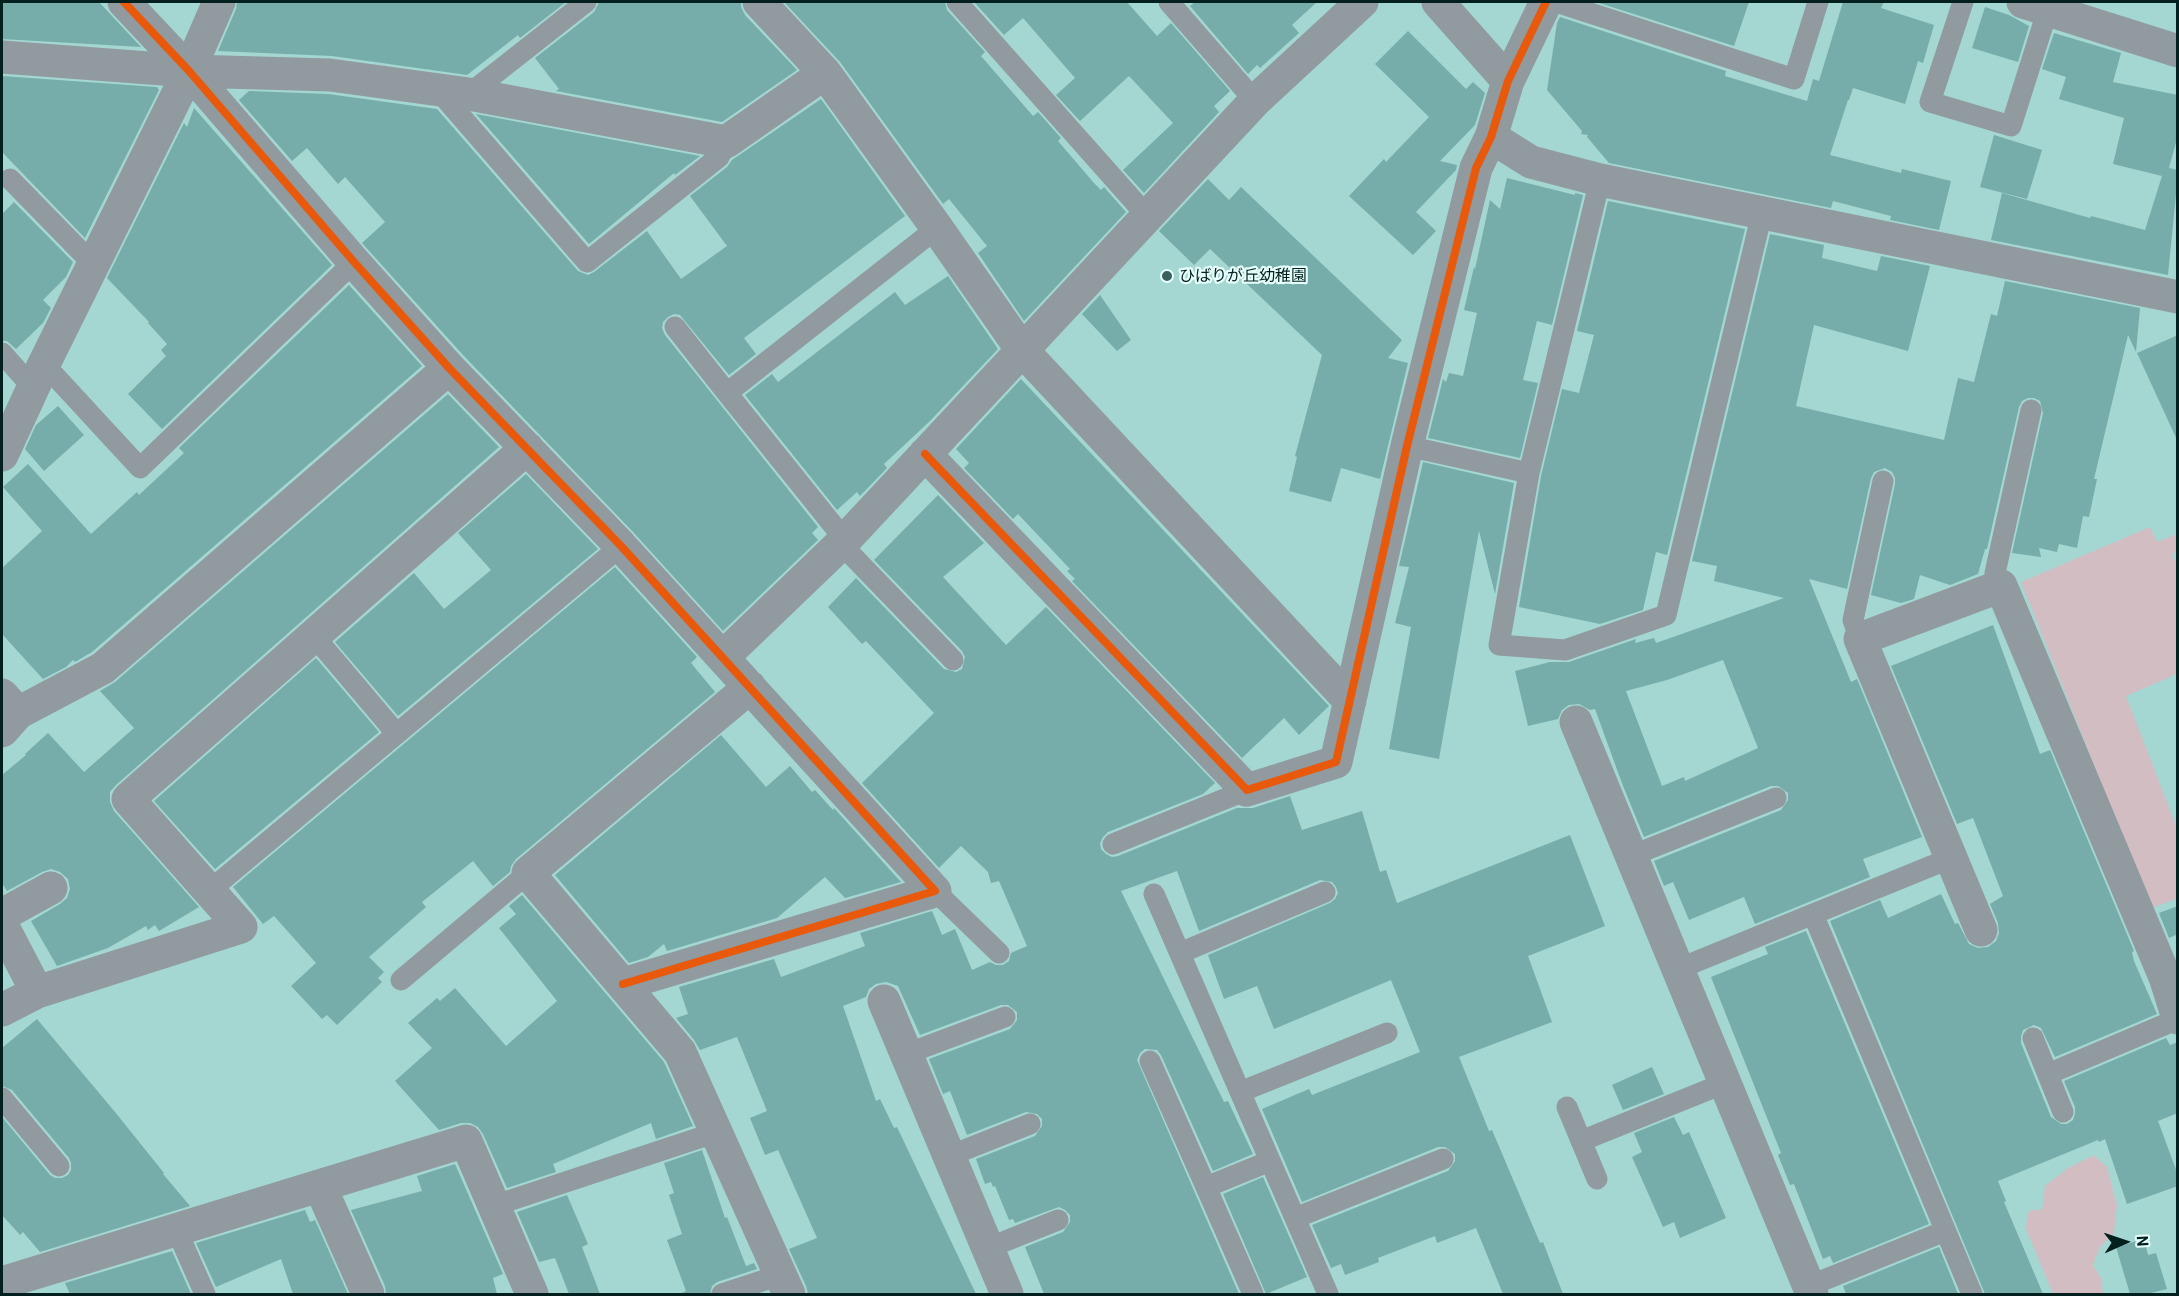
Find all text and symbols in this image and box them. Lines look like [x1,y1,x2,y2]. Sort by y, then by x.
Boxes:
place label: ひばりが丘幼稚園 [1179,266,1307,286]
marker: ひばりが丘幼稚園 [1160,269,1174,283]
north arrow [2095,1212,2155,1272]
text: N [2134,1235,2153,1247]

